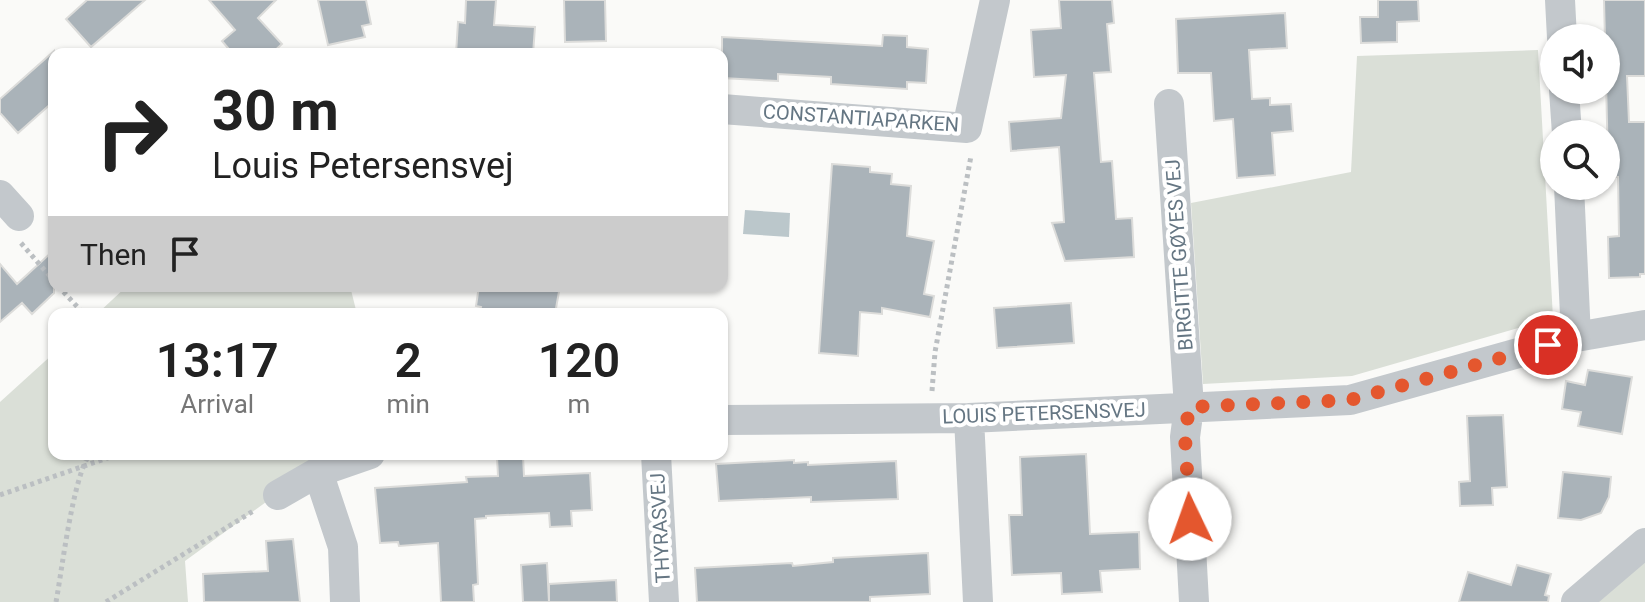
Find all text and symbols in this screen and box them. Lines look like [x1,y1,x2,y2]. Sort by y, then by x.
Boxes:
map controls [1540,24,1620,200]
button: sound [1540,24,1620,104]
text: 30 m [212,78,339,144]
icon: right [80,80,184,184]
street label: CONSTANTIAPARKEN [762,99,960,137]
button: search [1540,120,1620,200]
text: Louis Petersensvej [212,145,514,187]
street label: BIRGITTE GØYES VEJ [1160,158,1198,352]
icon: arrive [163,232,207,276]
text: Then [80,237,147,272]
pin [1514,311,1582,379]
icon: arrive [1526,323,1570,367]
text: 13:17 [156,332,279,389]
text: 2 [395,332,422,389]
text: 120 [538,332,620,389]
text: Arrival [180,389,254,419]
text: min [386,389,430,419]
text: m [568,389,590,419]
street label: LOUIS PETERSENSVEJ [942,397,1146,429]
street label: THYRASVEJ [645,472,675,584]
position arrow [1148,477,1232,561]

